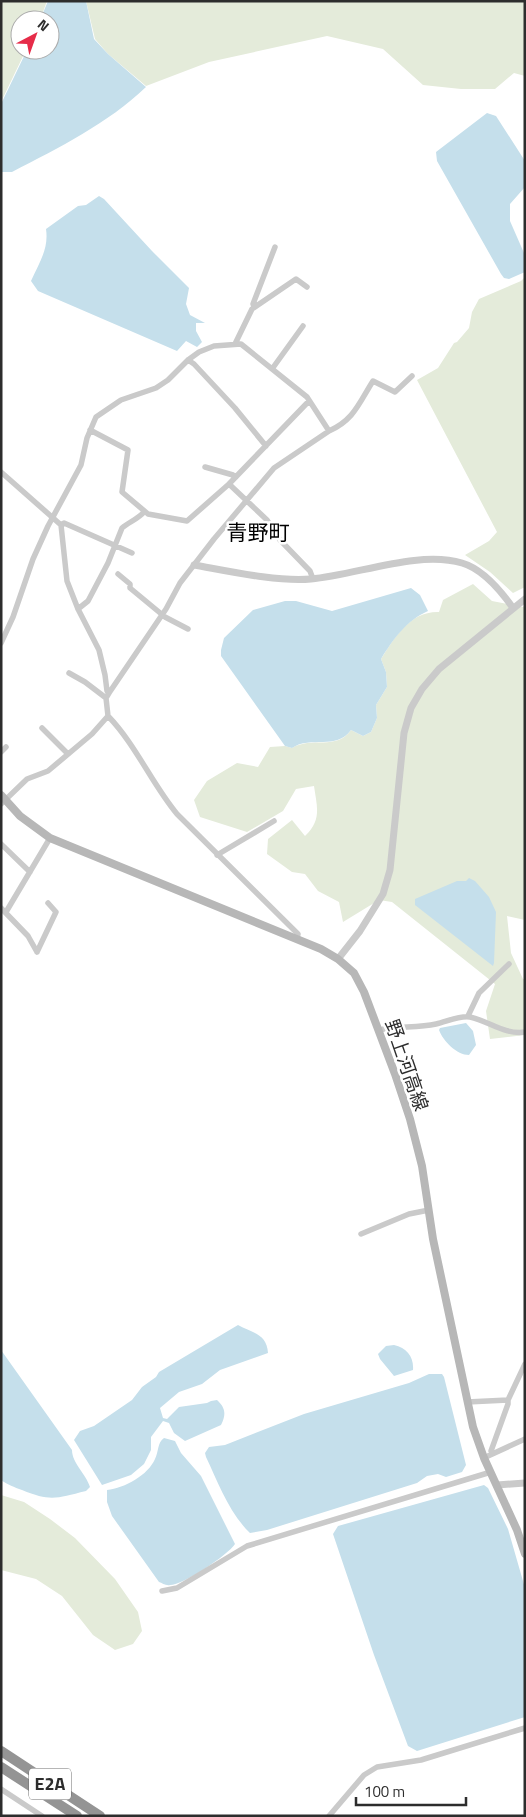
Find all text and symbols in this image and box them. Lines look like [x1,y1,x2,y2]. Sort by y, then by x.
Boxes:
north arrow [10,10,60,60]
text: N [33,14,54,36]
district label: 青野町 [227,516,290,548]
street label: 野上河高線 [378,1015,437,1114]
road number: E2A [29,1768,71,1800]
scale bar [356,1774,466,1806]
text: 100 m [364,1780,405,1803]

